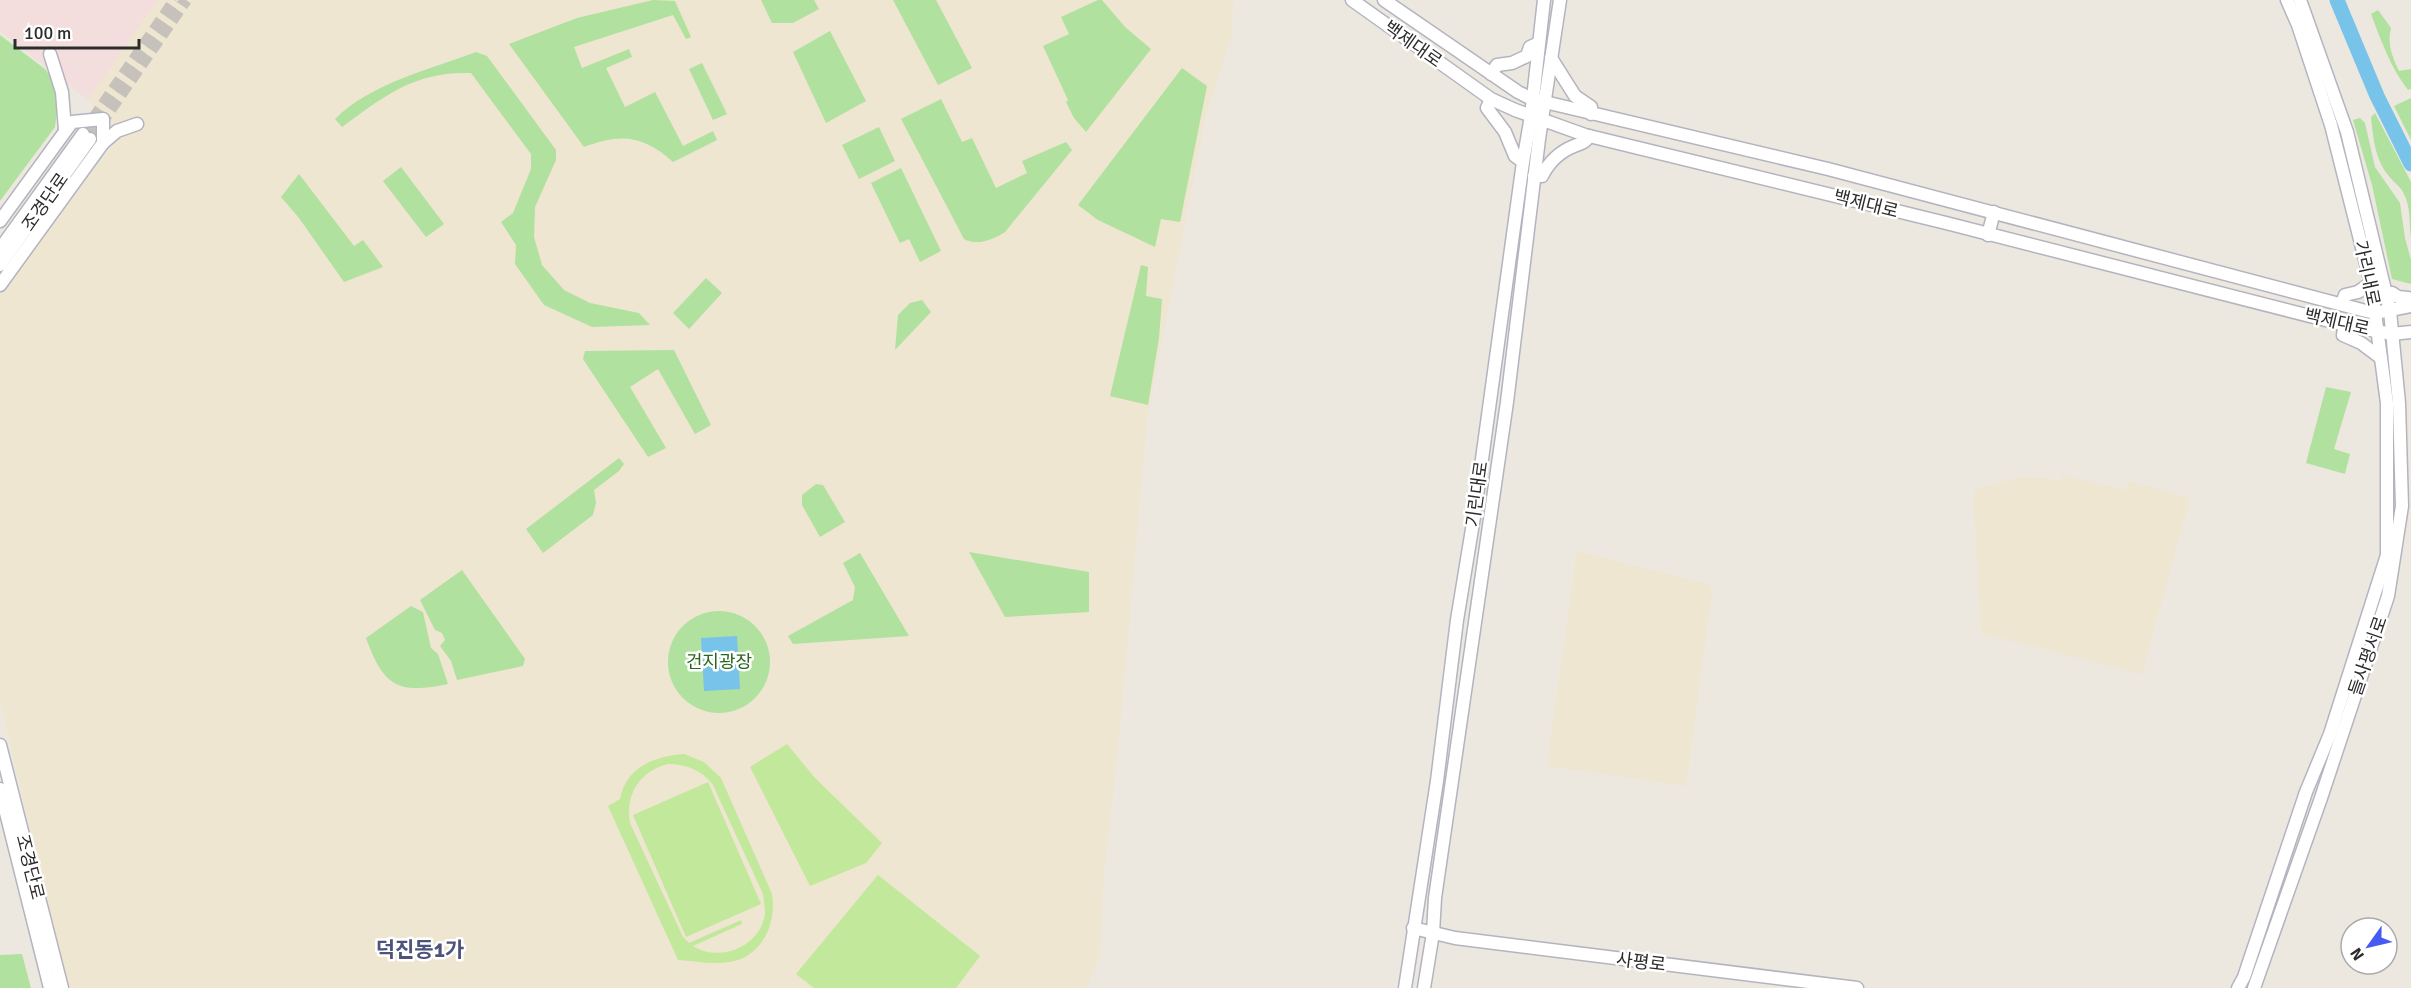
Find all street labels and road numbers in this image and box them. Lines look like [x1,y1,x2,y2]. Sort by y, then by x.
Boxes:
street label: 백제대로 [1380,16,1446,72]
street label: 조경단로 [17,169,73,235]
street label: 백제대로 [1831,185,1901,223]
street label: 가리내로 [2349,238,2385,308]
street label: 백제대로 [2302,304,2372,340]
street label: 기린대로 [1461,460,1493,528]
street label: 들사평서로 [2344,613,2392,699]
street label: 조경단로 [11,832,49,902]
street label: 사평로 [1615,948,1667,976]

